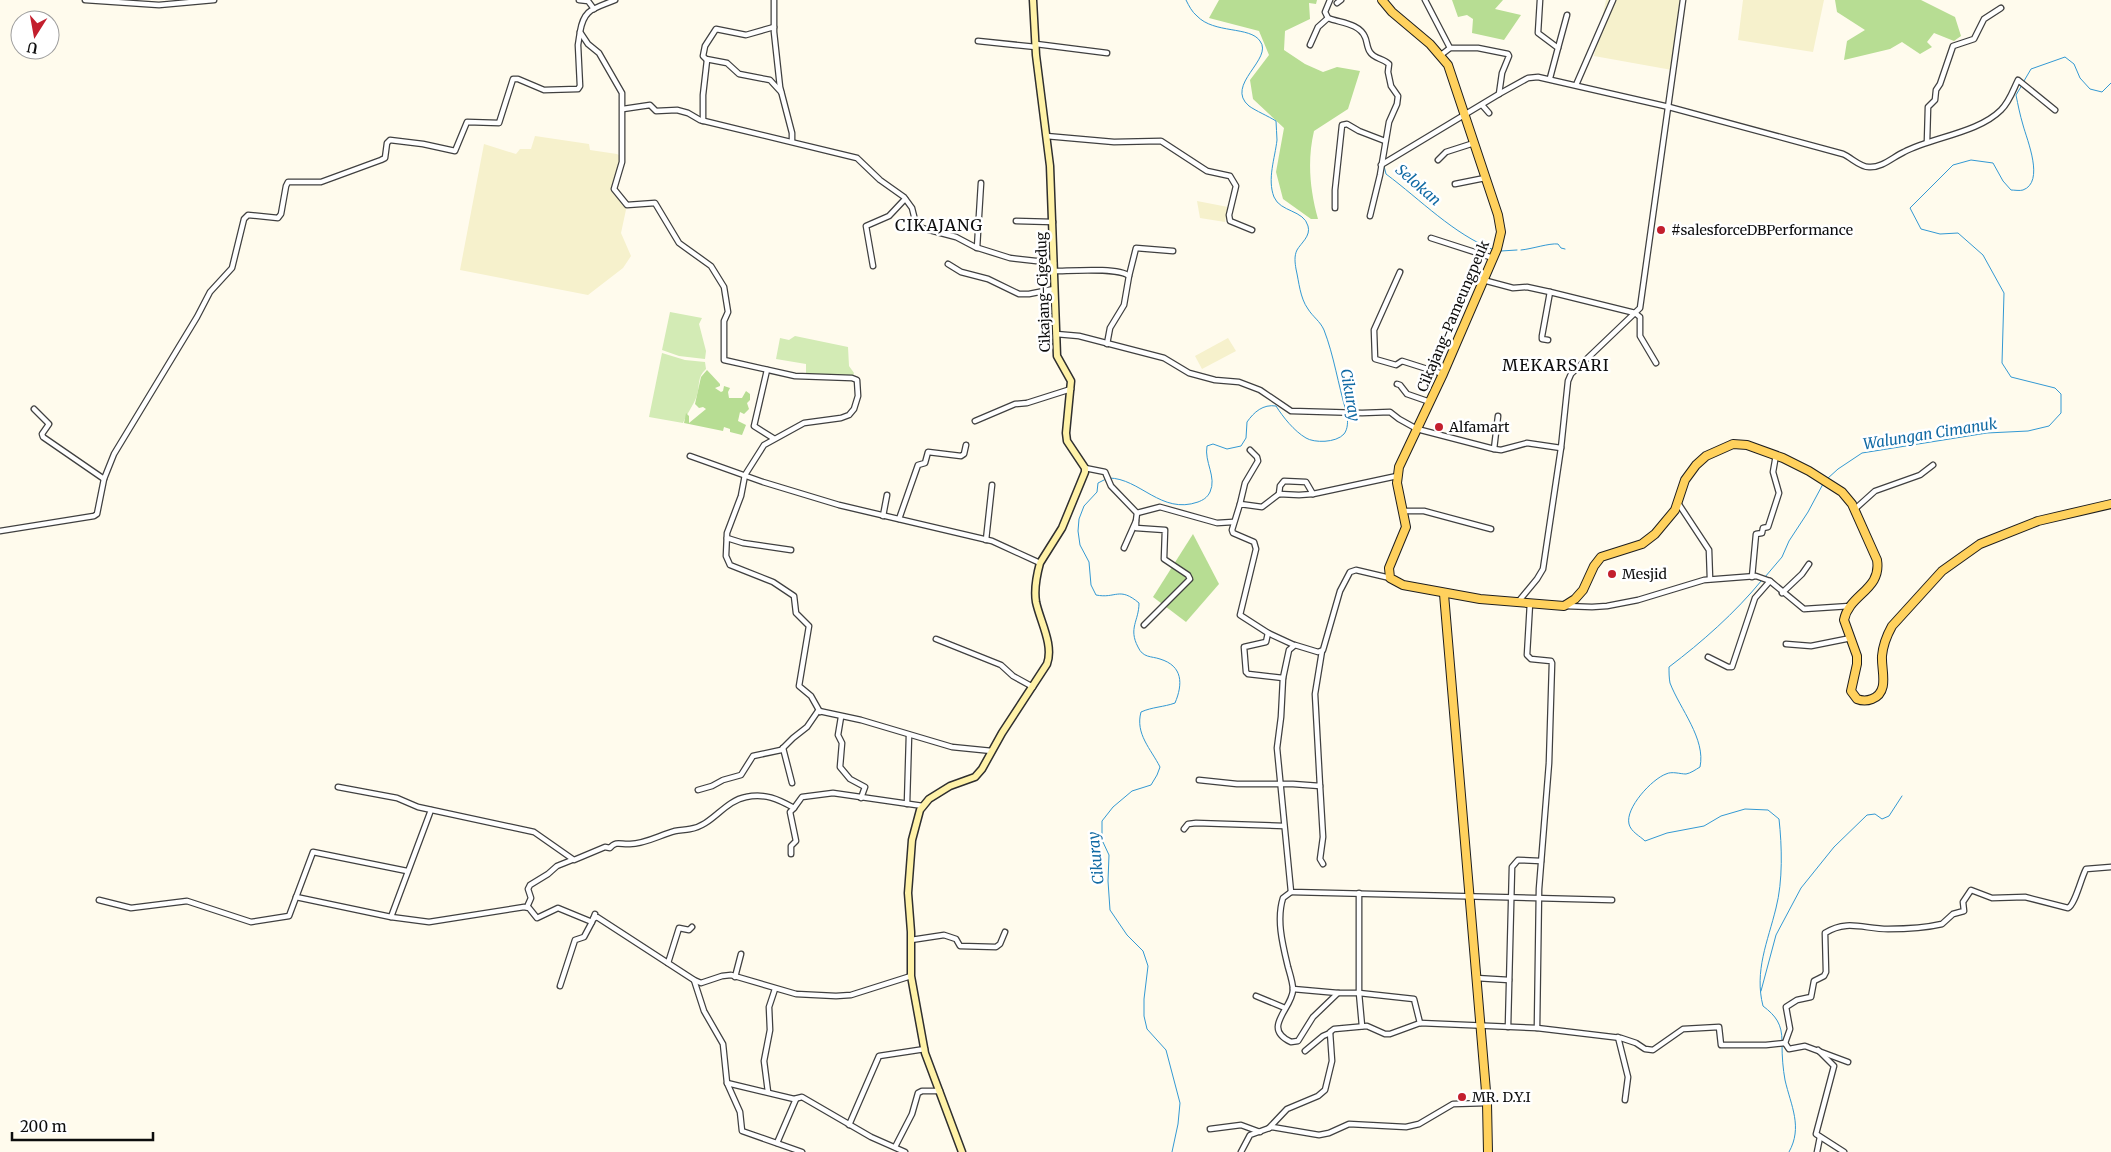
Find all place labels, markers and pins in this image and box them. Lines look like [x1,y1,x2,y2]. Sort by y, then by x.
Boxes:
place label: #salesforceDBPerformance [1671,221,1853,239]
marker: #salesforceDBPerformance [1655,224,1667,236]
place label: Alfamart [1448,418,1510,436]
marker: Alfamart [1433,421,1445,433]
place label: Mesjid [1622,565,1667,583]
marker: Mesjid [1606,568,1618,580]
place label: MR. D.Y.I [1472,1088,1531,1106]
marker: MR. D.Y.I [1456,1091,1468,1103]

